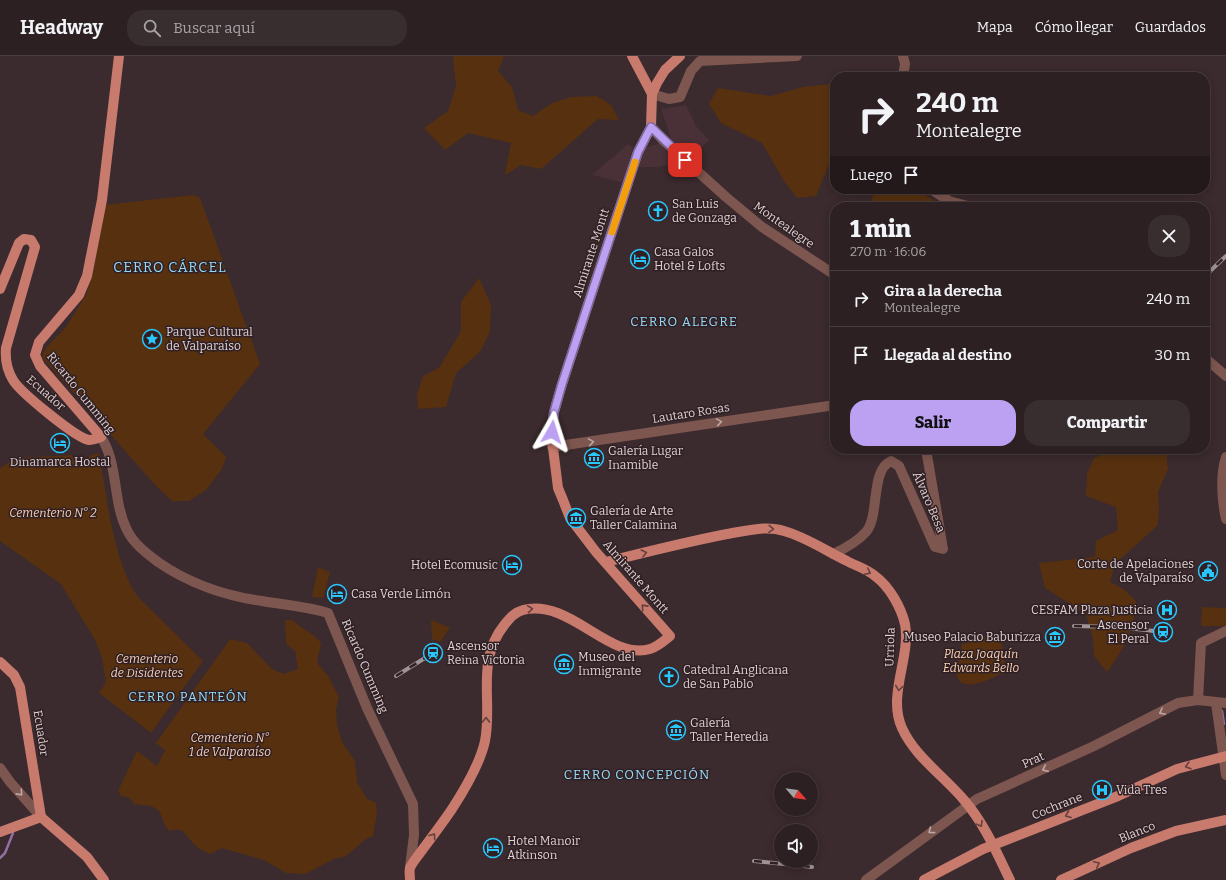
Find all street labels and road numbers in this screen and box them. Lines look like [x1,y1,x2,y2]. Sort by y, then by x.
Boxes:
street label: Montealegre [751,199,817,251]
street label: Almirante Montt [570,206,612,299]
street label: Ricardo Cumming [44,349,118,437]
street label: Ecuador [24,372,69,414]
street label: Lautaro Rosas [651,400,731,426]
street label: Álvaro Besa [910,469,949,535]
street label: Almirante Montt [600,537,672,617]
street label: Ricardo Cumming [339,617,391,715]
street label: Urriola [882,627,898,667]
street label: Ecuador [30,709,52,758]
street label: Prat [1020,749,1047,771]
street label: Cochrane [1030,790,1084,822]
street label: Blanco [1117,818,1157,846]

